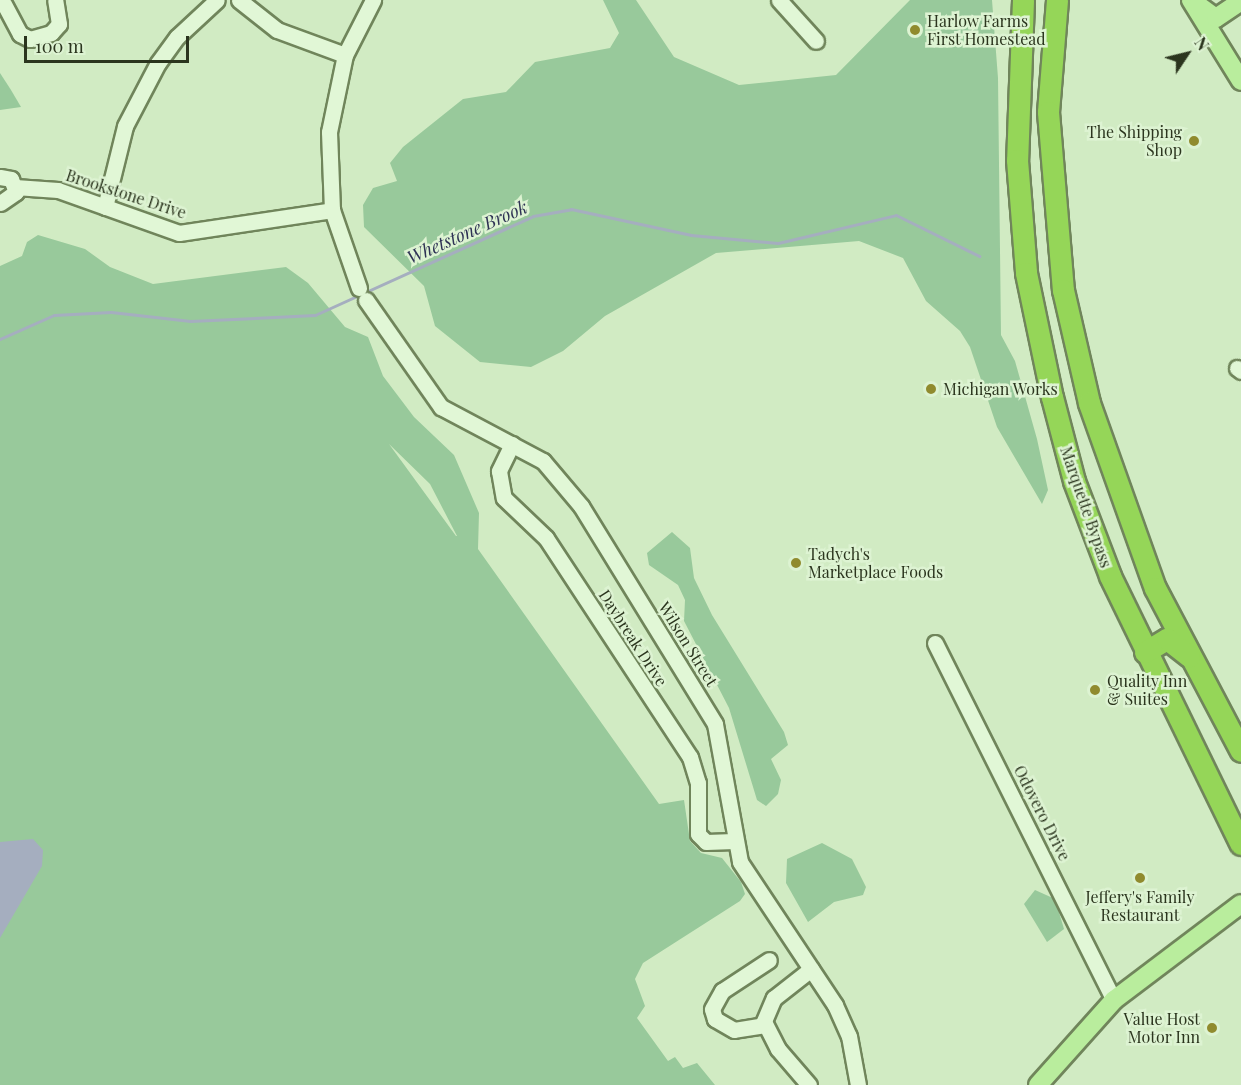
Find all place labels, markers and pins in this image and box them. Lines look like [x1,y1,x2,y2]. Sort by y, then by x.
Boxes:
place label: Harlow Farms First Homestead [927,11,1046,49]
marker: Harlow Farms First Homestead [908,23,922,37]
place label: The Shipping Shop [1087,122,1182,160]
marker: The Shipping Shop [1187,134,1201,148]
place label: Michigan Works [943,379,1058,399]
marker: Michigan Works [924,382,938,396]
place label: Tadych's Marketplace Foods [808,544,943,582]
marker: Tadych's Marketplace Foods [789,556,803,570]
place label: Quality Inn & Suites [1107,671,1188,709]
marker: Quality Inn & Suites [1088,683,1102,697]
marker: Jeffery's Family Restaurant [1133,871,1147,885]
place label: Jeffery's Family Restaurant [1085,887,1195,925]
place label: Value Host Motor Inn [1124,1009,1200,1047]
marker: Value Host Motor Inn [1205,1021,1219,1035]

